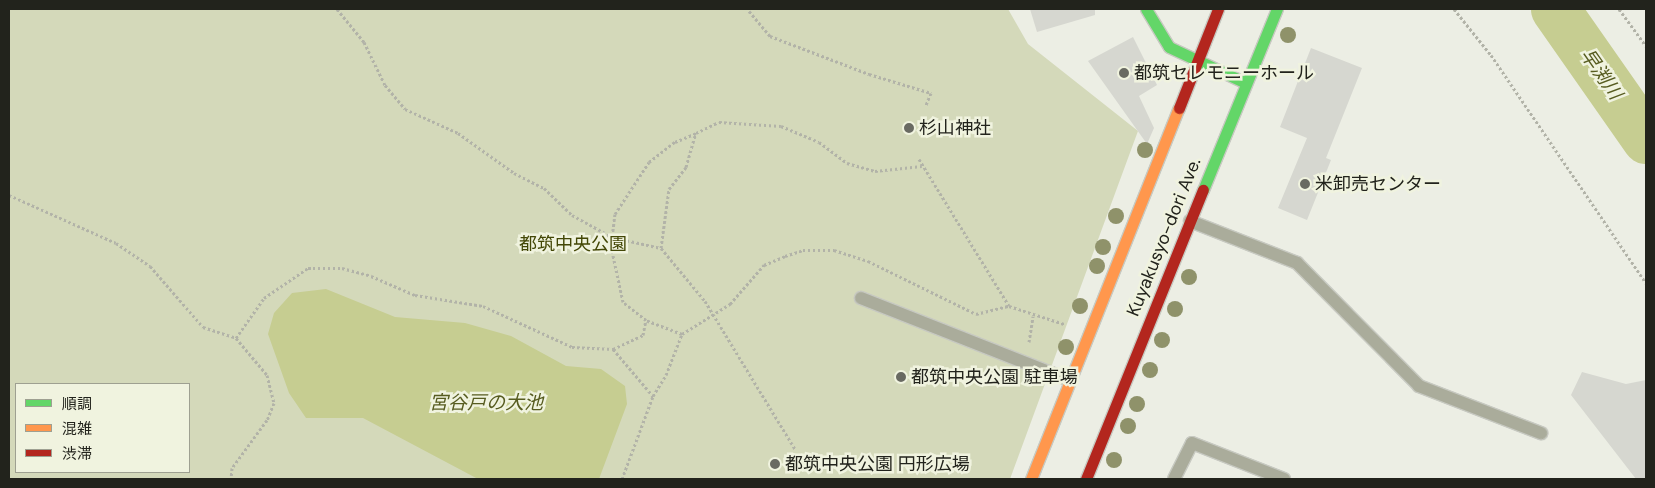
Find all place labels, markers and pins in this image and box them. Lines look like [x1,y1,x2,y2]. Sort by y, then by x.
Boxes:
place label: 都筑セレモニーホール [1134,62,1314,84]
marker: 都筑セレモニーホール [1118,67,1130,79]
place label: 杉山神社 [919,117,991,139]
marker: 杉山神社 [903,122,915,134]
place label: 米卸売センター [1315,173,1441,195]
marker: 米卸売センター [1299,178,1311,190]
place label: 都筑中央公園 駐車場 [911,366,1078,388]
marker: 都筑中央公園 駐車場 [895,371,907,383]
place label: 都筑中央公園 円形広場 [785,453,970,475]
marker: 都筑中央公園 円形広場 [769,458,781,470]

